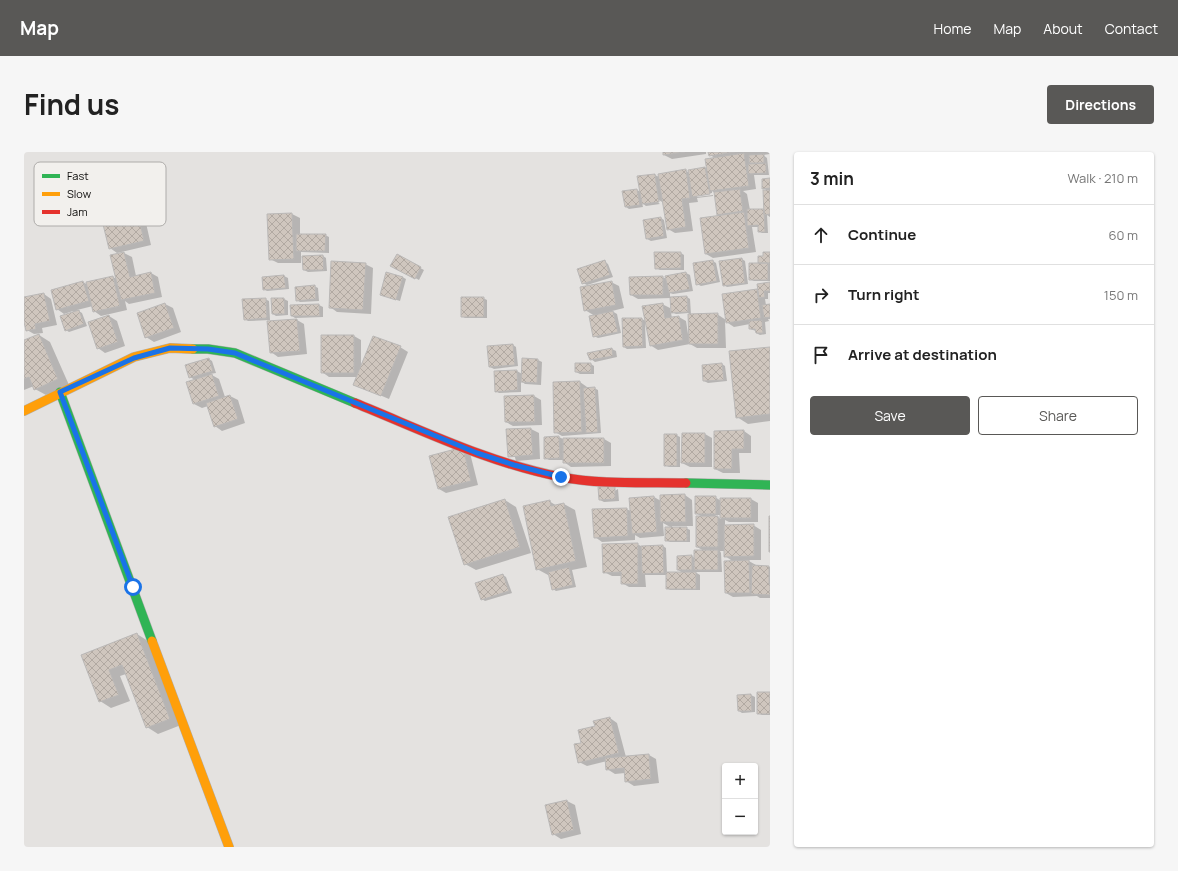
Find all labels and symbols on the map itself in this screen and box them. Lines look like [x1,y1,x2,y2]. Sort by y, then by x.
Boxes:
legend [34,162,166,226]
text: Fast [67,168,89,183]
text: Slow [67,186,92,201]
text: Jam [67,204,88,219]
route end [552,468,570,486]
route start [124,578,142,596]

